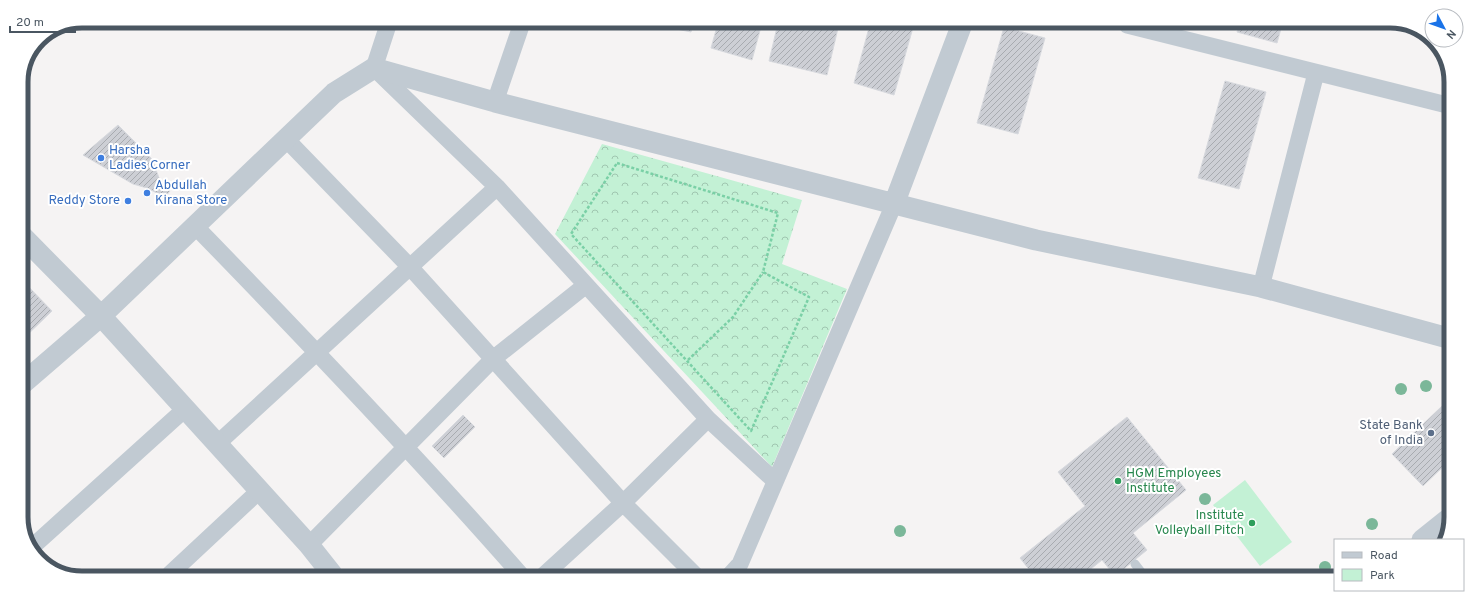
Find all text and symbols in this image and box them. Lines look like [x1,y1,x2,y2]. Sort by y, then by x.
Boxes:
scale bar [10,8,75,34]
north arrow [1424,8,1464,48]
text: 20 m [16,15,44,31]
text: N [1443,26,1459,41]
place label: Harsha Ladies Corner [109,143,190,174]
marker: Harsha Ladies Corner [96,153,106,163]
place label: Abdullah Kirana Store [155,178,227,209]
marker: Abdullah Kirana Store [142,188,152,198]
place label: Reddy Store [49,193,120,209]
marker: Reddy Store [123,196,133,206]
place label: State Bank of India [1359,418,1423,449]
marker: State Bank of India [1426,428,1436,438]
place label: HGM Employees Institute [1126,466,1221,497]
marker: HGM Employees Institute [1113,476,1123,486]
place label: Institute Volleyball Pitch [1155,508,1244,539]
marker: Institute Volleyball Pitch [1247,518,1257,528]
legend [1334,539,1464,591]
text: Road [1370,548,1398,564]
text: Park [1370,568,1395,584]

